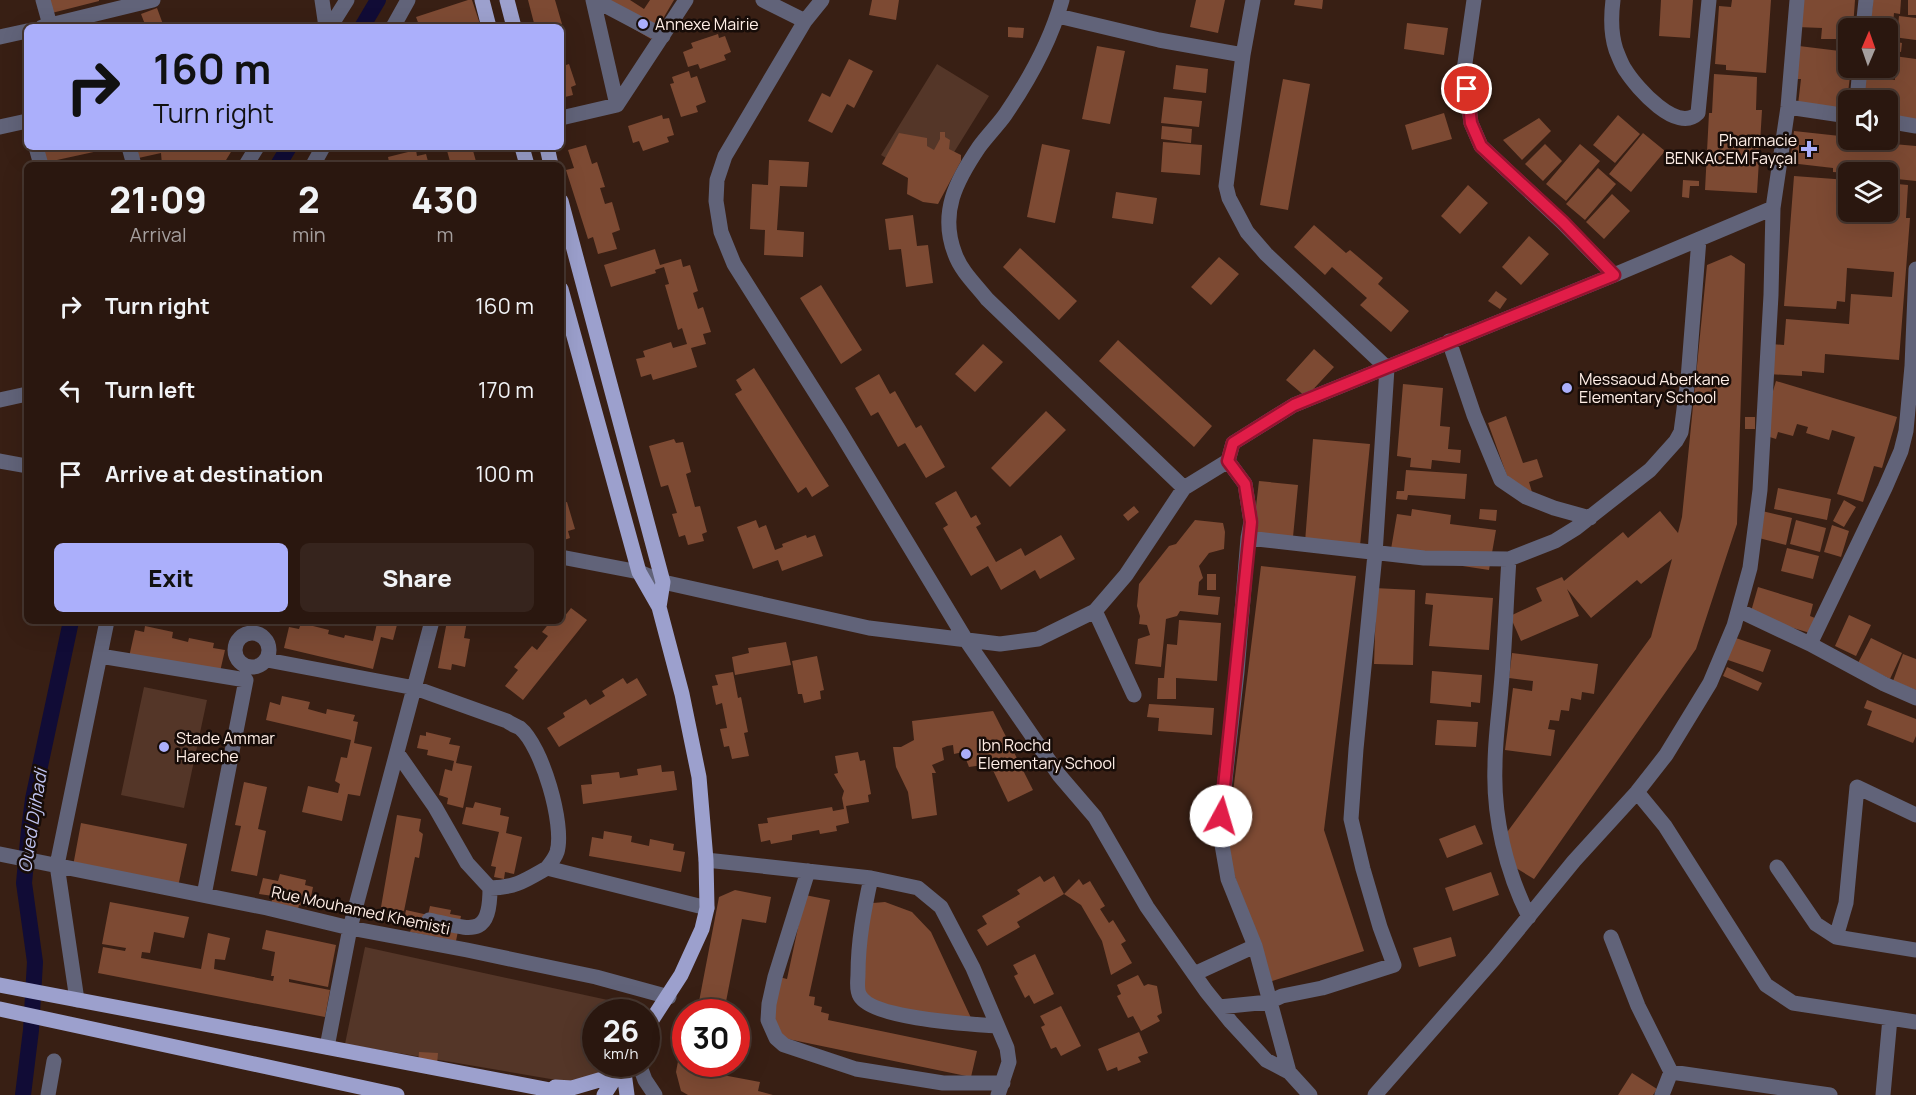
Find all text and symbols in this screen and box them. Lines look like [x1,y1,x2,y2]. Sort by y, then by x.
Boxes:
place label: Annexe Mairie [655,13,759,35]
marker: Annexe Mairie [636,17,650,31]
north arrow [1838,18,1898,78]
map controls [1838,18,1898,222]
text: 160 m [153,39,271,97]
icon: right [54,48,132,126]
pin [1441,63,1492,114]
icon: arrive [1450,72,1483,105]
button: sound [1838,90,1898,150]
text: Turn right [153,94,274,131]
place label: Pharmacie BENKACEM Fayçal [1665,129,1797,169]
marker: Pharmacie BENKACEM Fayçal [1802,142,1816,156]
button: layers [1838,162,1898,222]
text: 21:09 [109,175,207,224]
text: 2 [298,175,320,224]
text: 430 [411,175,479,224]
text: Arrival [130,221,187,248]
text: min [292,221,326,248]
text: m [436,221,453,248]
icon: right [54,290,87,323]
text: Turn right [105,291,210,321]
text: 160 m [475,291,534,321]
place label: Messaoud Aberkane Elementary School [1579,368,1730,408]
icon: left [54,374,87,407]
text: Turn left [105,375,195,405]
text: 170 m [478,375,534,405]
marker: Messaoud Aberkane Elementary School [1560,381,1574,395]
icon: arrive [54,458,87,491]
text: Arrive at destination [105,459,323,489]
text: 100 m [476,459,534,489]
button: Exit [54,543,288,612]
button: Share [300,543,534,612]
place label: Stade Ammar Hareche [176,727,275,767]
place label: Ibn Rochd Elementary School [978,734,1116,774]
marker: Stade Ammar Hareche [157,740,171,754]
marker: Ibn Rochd Elementary School [959,747,973,761]
water label: Oued Djihadi [12,764,53,875]
position arrow [1189,784,1253,848]
street label: Rue Mouhamed Khemisti [269,880,453,940]
speed limit sign: 30 [672,999,750,1077]
text: 26 [603,1010,639,1051]
text: km/h [604,1043,638,1064]

